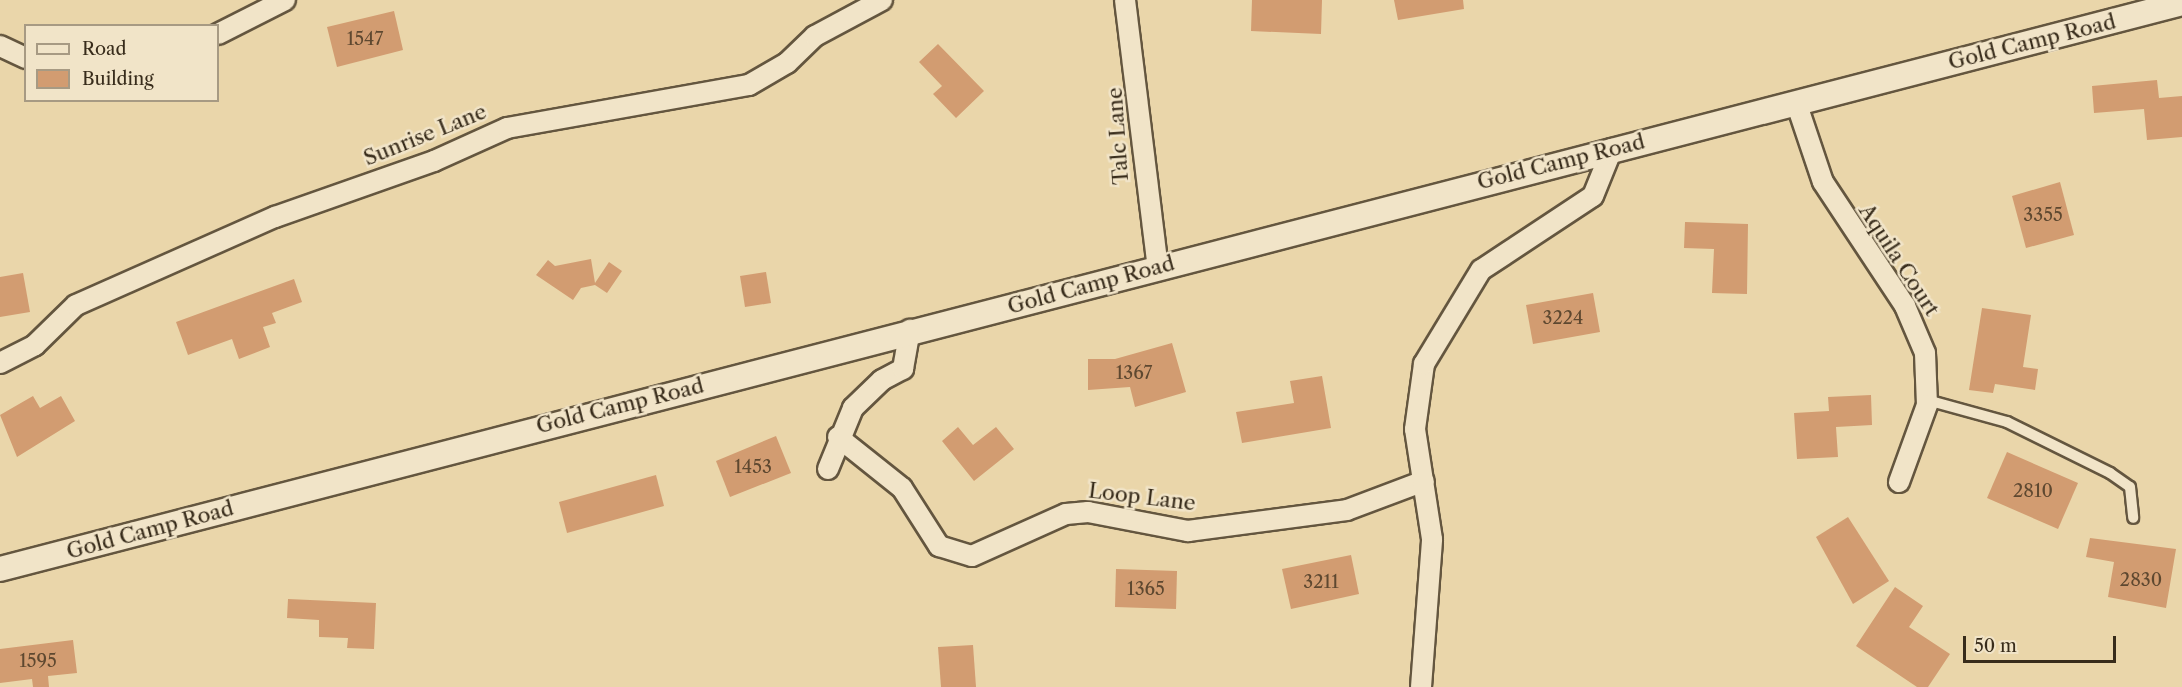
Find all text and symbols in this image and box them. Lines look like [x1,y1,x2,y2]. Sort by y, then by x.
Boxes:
street label: Gold Camp Road [1946,9,2118,75]
legend [24,24,219,102]
house number: 1547 [347,28,383,50]
text: Road [82,38,127,60]
text: Building [82,68,154,90]
street label: Talc Lane [1102,87,1134,185]
street label: Sunrise Lane [360,99,490,171]
street label: Gold Camp Road [1475,129,1647,195]
street label: Aquila Court [1853,199,1945,321]
house number: 3355 [2023,204,2063,226]
street label: Gold Camp Road [1005,251,1177,319]
house number: 3224 [1542,307,1584,329]
house number: 1367 [1116,362,1152,384]
street label: Gold Camp Road [534,373,706,439]
house number: 1453 [734,456,772,478]
street label: Loop Lane [1087,478,1197,516]
house number: 2810 [2013,480,2053,502]
street label: Gold Camp Road [64,496,236,564]
house number: 2830 [2120,569,2162,591]
house number: 3211 [1303,571,1339,593]
house number: 1365 [1127,578,1165,600]
scale bar [1966,624,2119,662]
text: 50 m [1974,635,2017,657]
house number: 1595 [19,650,57,672]

